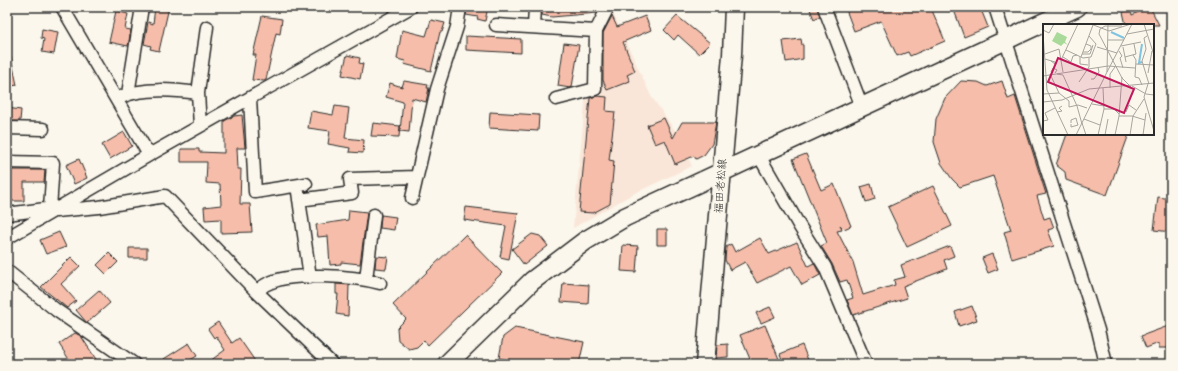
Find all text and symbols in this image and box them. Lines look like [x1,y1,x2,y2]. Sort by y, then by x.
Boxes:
inset map [1043,24,1154,135]
street label: 福田老松線 [711,158,729,214]

